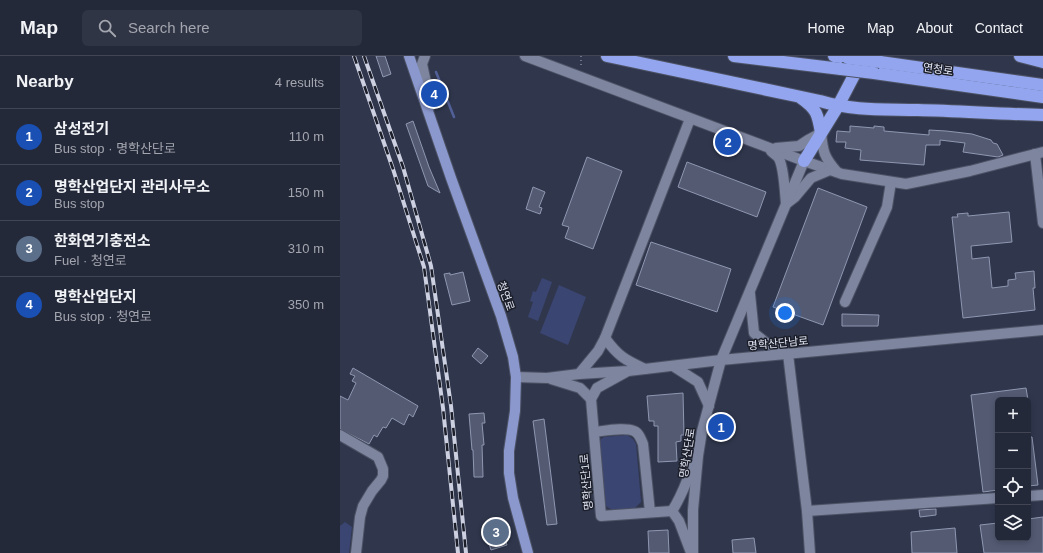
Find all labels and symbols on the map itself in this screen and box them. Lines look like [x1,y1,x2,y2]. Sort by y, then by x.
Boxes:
street label: 연청로 [922,61,954,77]
pin: 4 [421,79,447,109]
pin: 2 [715,127,741,157]
street label: 청연로 [495,280,517,312]
your location [775,303,795,323]
street label: 명학산단남로 [747,334,809,352]
pin: 1 [708,412,734,442]
street label: 명학산단로 [677,427,697,479]
street label: 명학산단1로 [578,453,594,511]
pin: 3 [483,517,509,547]

